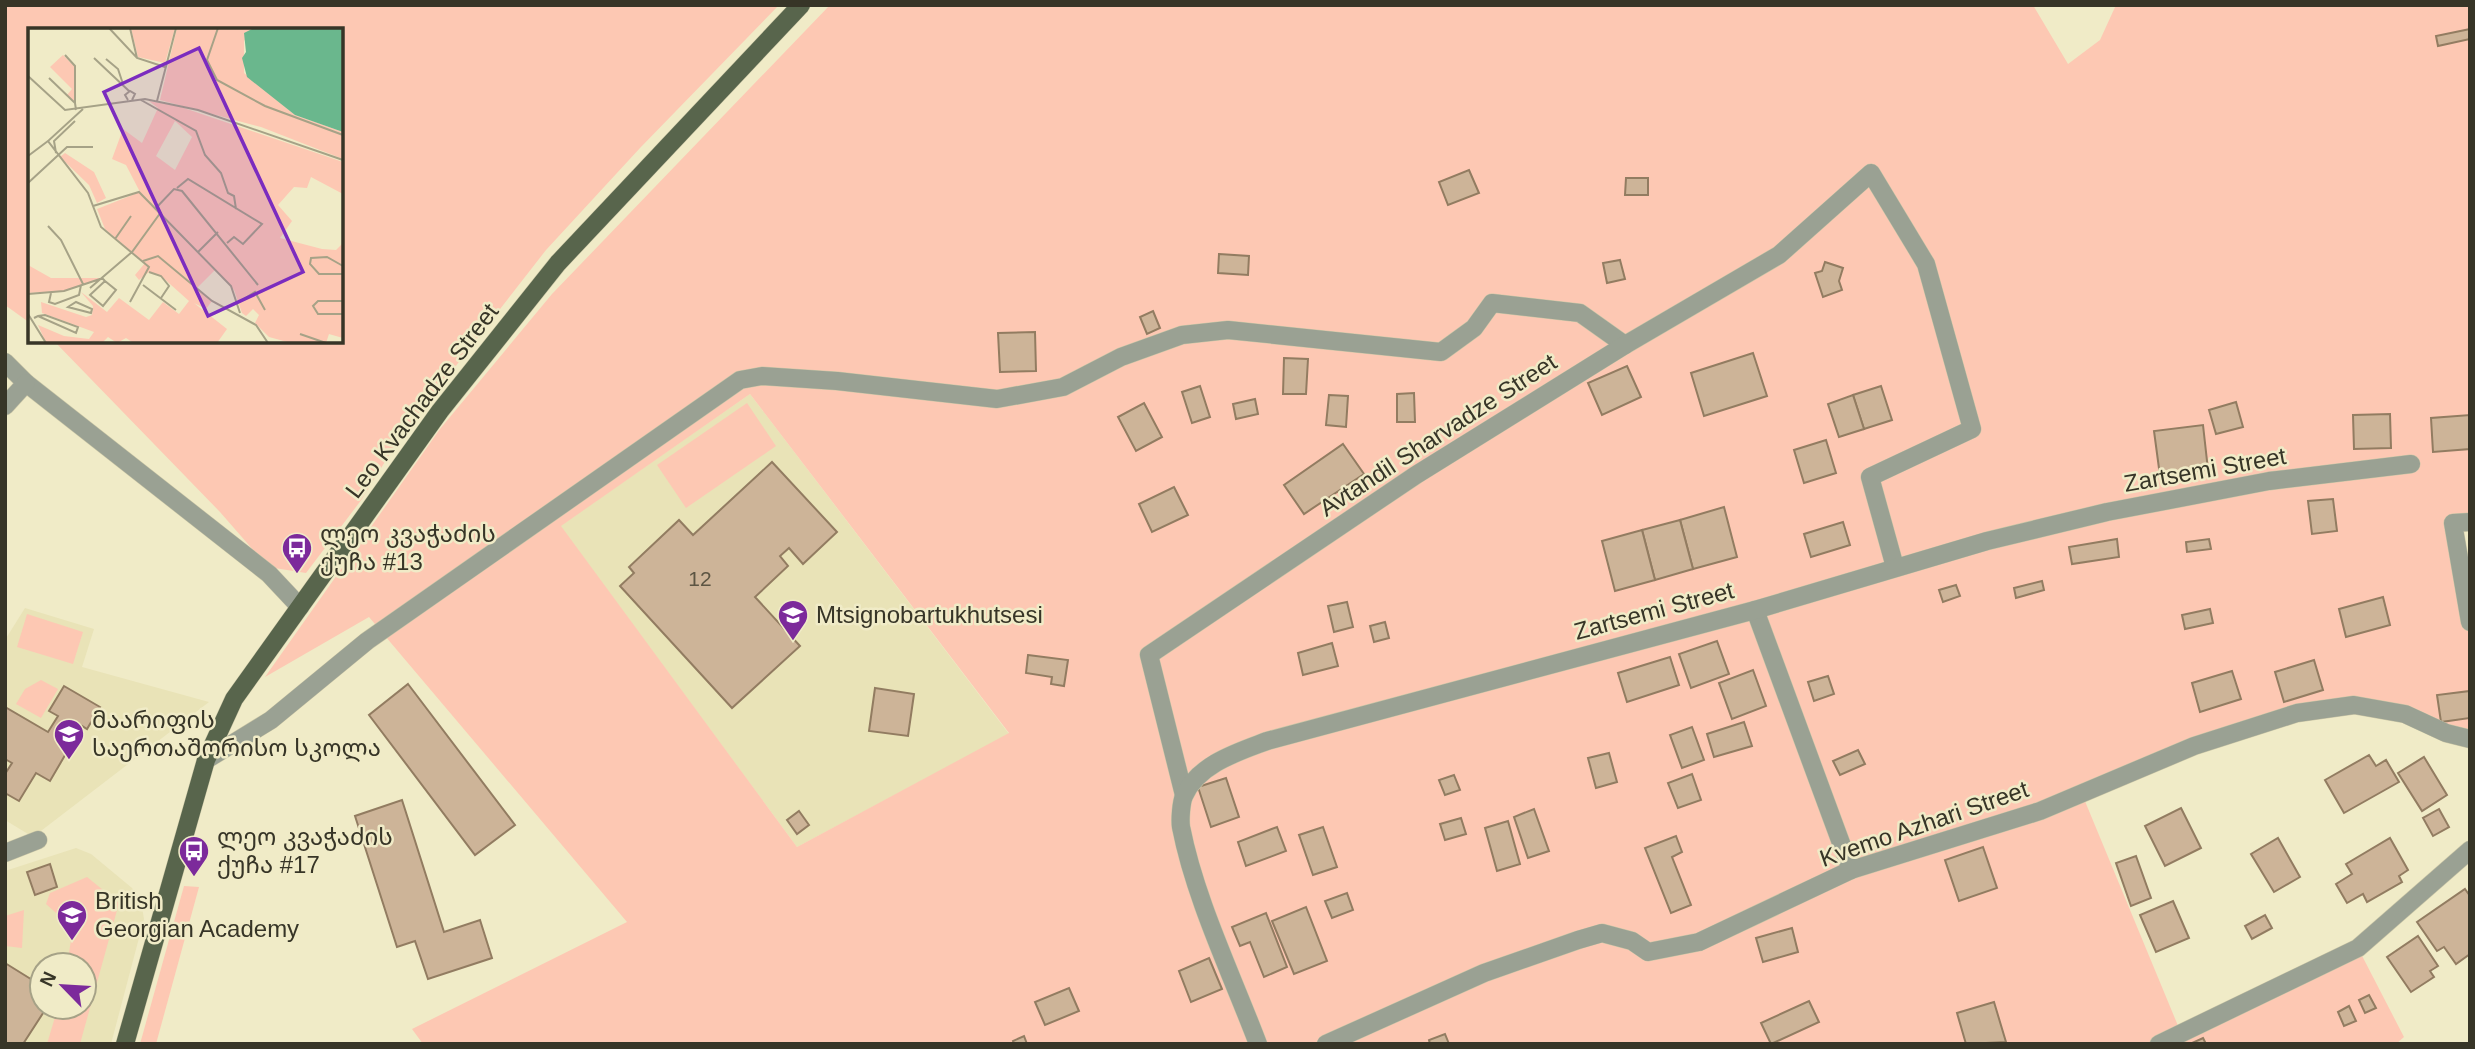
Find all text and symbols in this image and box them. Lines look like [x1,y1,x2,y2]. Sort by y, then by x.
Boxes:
inset map [28,28,343,343]
street label: Leo Kvachadze Street [340,298,504,503]
street label: Avtandil Sharvadze Street [1314,348,1562,521]
street label: Zartsemi Street [2122,442,2288,497]
place label: ლეო კვაჭაძის ქუჩა #13 [320,520,496,576]
bus stop icon: ლეო კვაჭაძის ქუჩა #13 [280,531,314,575]
house number: 12 [688,567,712,590]
street label: Zartsemi Street [1571,576,1737,645]
school or university icon: Mtsignobartukhutsesi [776,598,810,642]
place label: Mtsignobartukhutsesi [816,601,1043,628]
place label: მაარიფის საერთაშორისო სკოლა [92,706,381,762]
school or university icon: მაარიფის საერთაშორისო სკოლა [52,717,86,761]
street label: Kvemo Azhari Street [1816,775,2032,872]
place label: ლეო კვაჭაძის ქუჩა #17 [217,823,393,879]
bus stop icon: ლეო კვაჭაძის ქუჩა #17 [177,834,211,878]
place label: British Georgian Academy [95,887,299,942]
school or university icon: British Georgian Academy [55,898,89,942]
north arrow [28,951,98,1021]
text: N [36,968,60,990]

